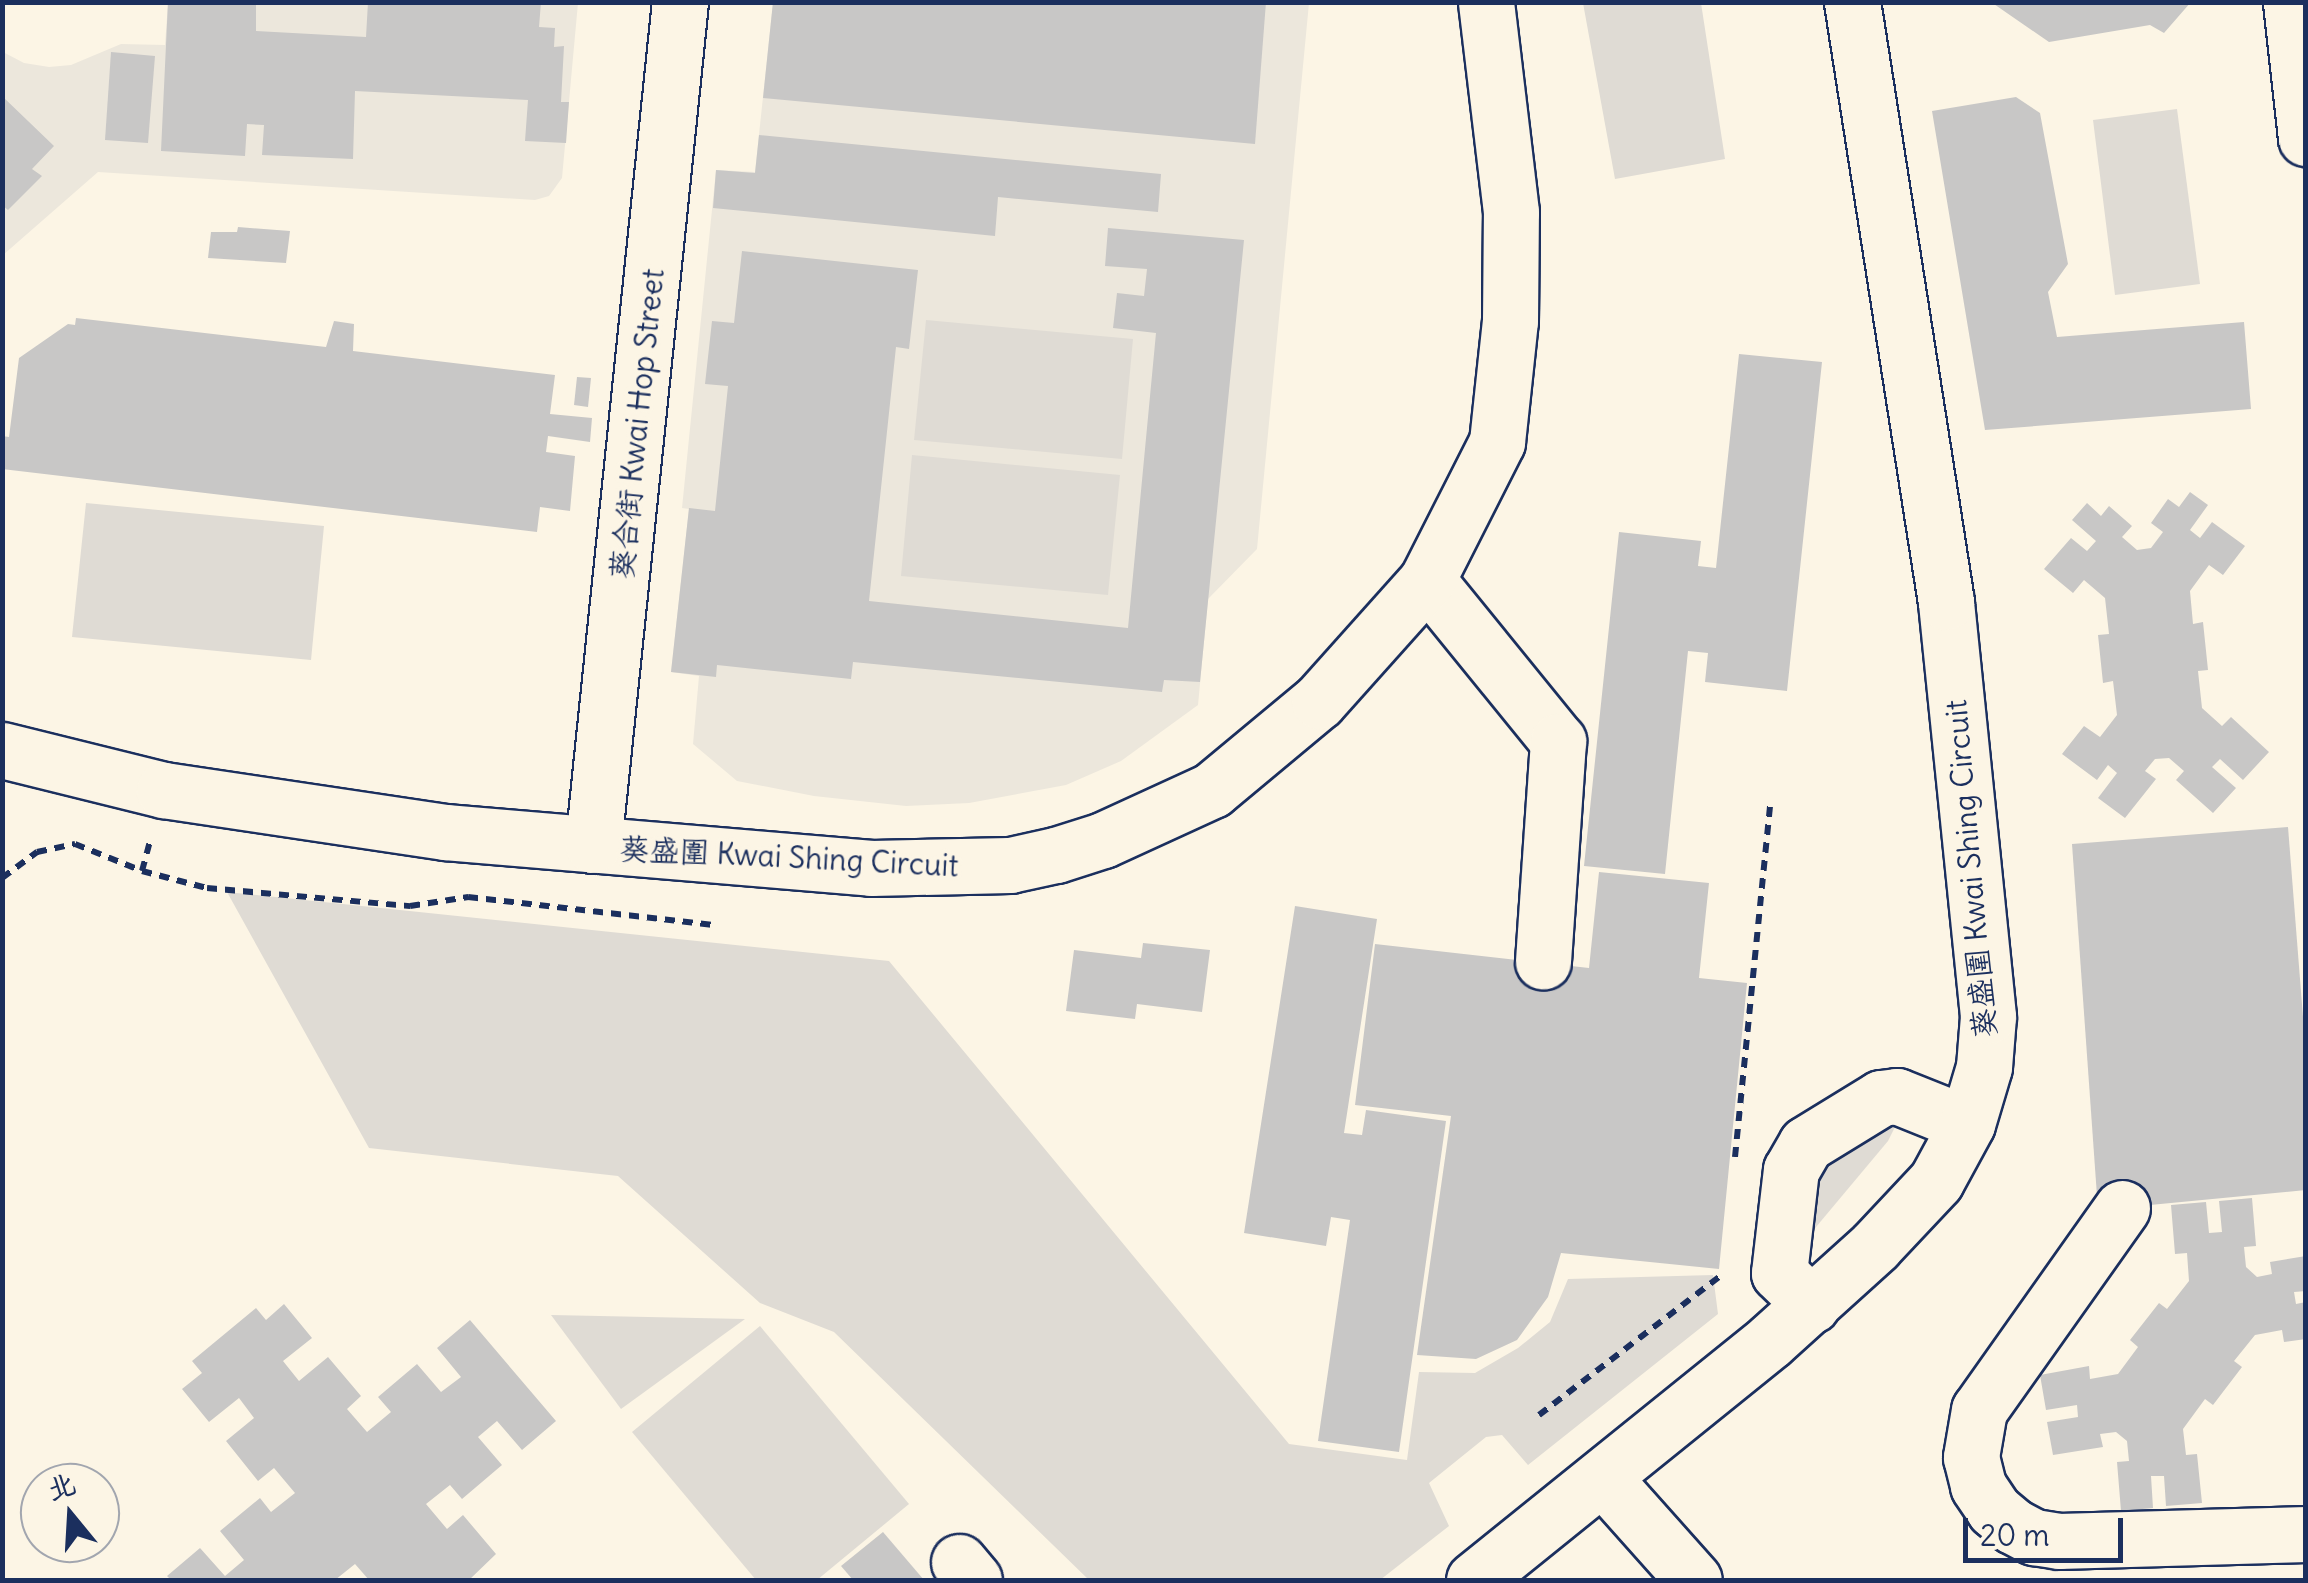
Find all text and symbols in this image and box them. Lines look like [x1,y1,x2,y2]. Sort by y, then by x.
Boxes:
street label: 葵合街 Kwai Hop Street [603,267,671,581]
street label: 葵盛圍 Kwai Shing Circuit [1937,698,2003,1040]
street label: 葵盛圍 Kwai Shing Circuit [619,830,959,884]
north arrow [20,1463,120,1563]
text: 北 [42,1465,80,1508]
scale bar [1968,1498,2128,1560]
text: 20 m [1980,1516,2050,1554]

